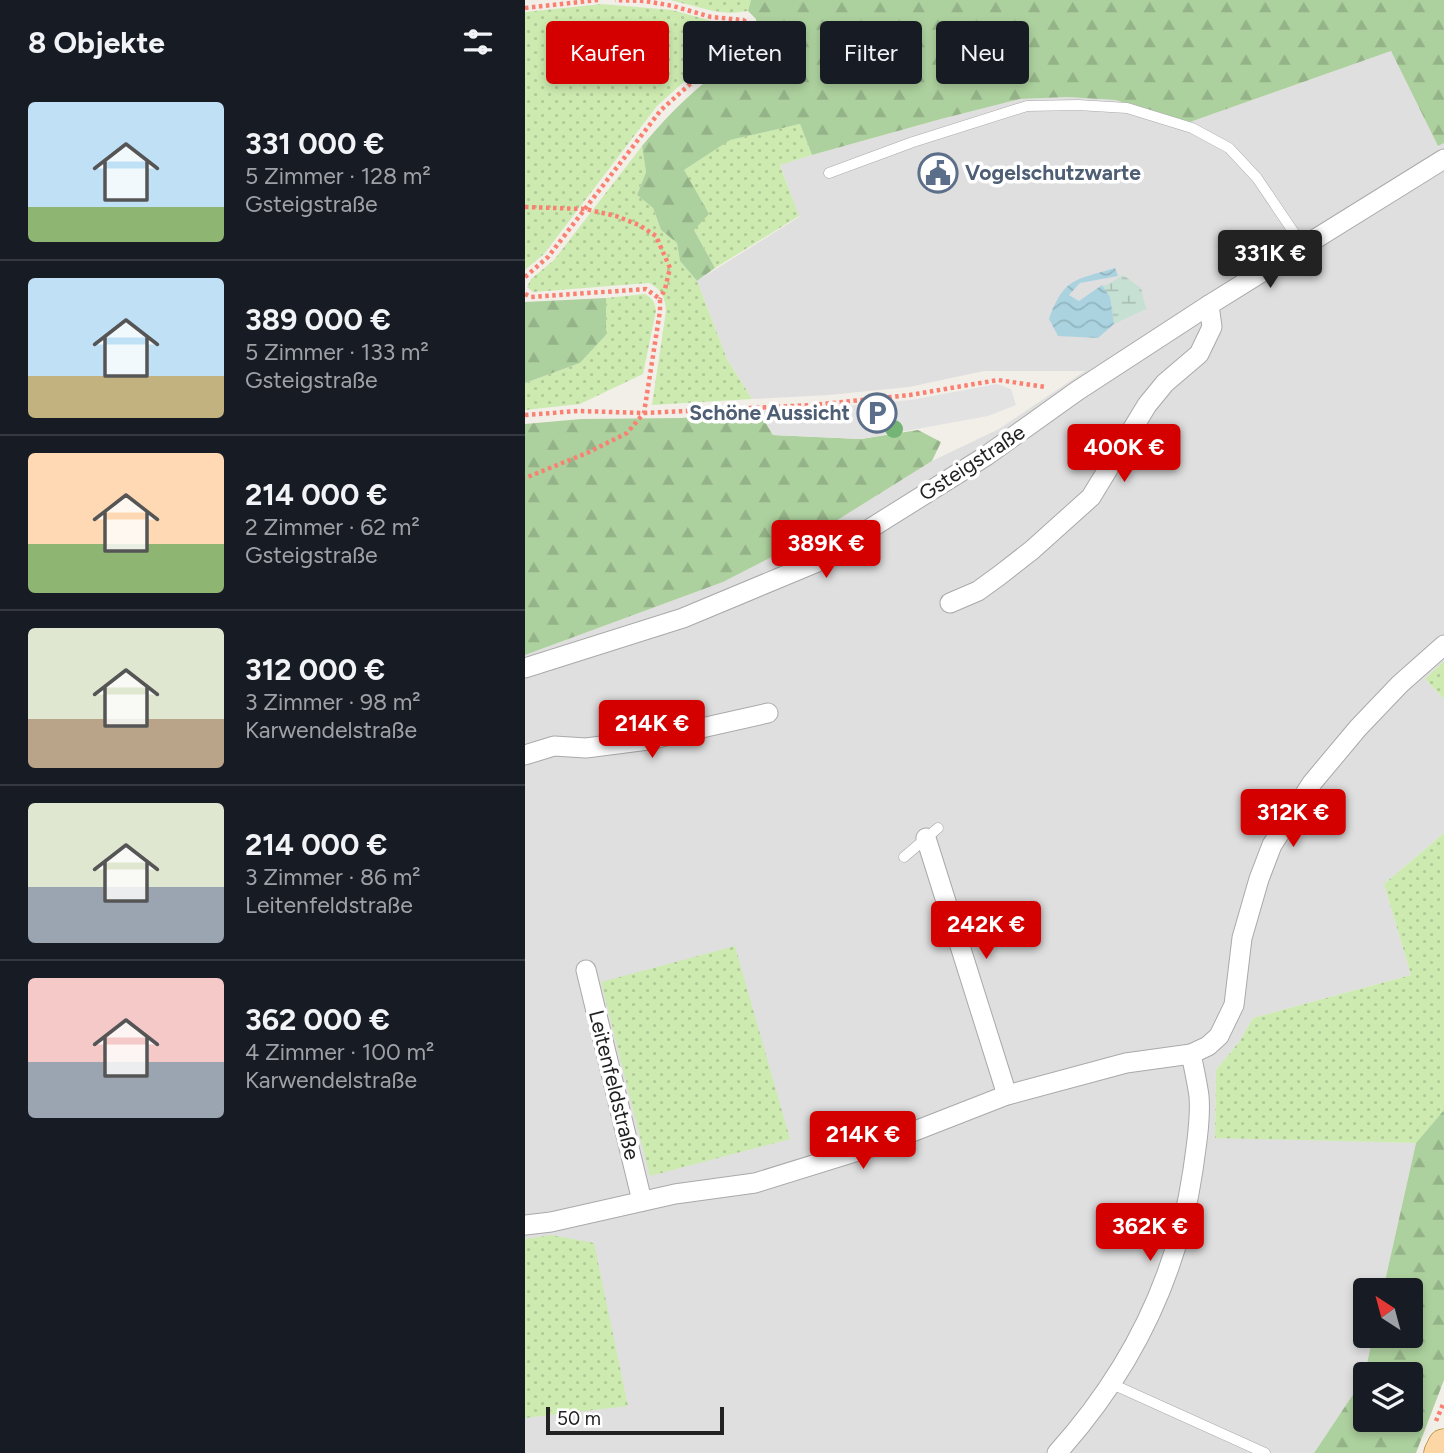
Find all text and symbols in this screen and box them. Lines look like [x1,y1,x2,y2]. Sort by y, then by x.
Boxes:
chip: Kaufen [546,21,669,84]
chip: Mieten [683,21,806,84]
chip: Filter [820,21,922,84]
chip: Neu [936,21,1029,84]
icon: filters [459,23,497,61]
text: 8 Objekte [28,24,165,61]
text: 331 000 € [245,125,384,162]
icon: home [84,130,168,214]
public building icon: Vogelschutzwarte [917,152,959,194]
place label: Vogelschutzwarte [965,160,1141,185]
text: 5 Zimmer · 128 m² [245,162,431,190]
text: Gsteigstraße [245,190,378,218]
pin: 331K € [1213,230,1327,290]
text: 331K € [1234,239,1306,267]
text: 389 000 € [245,301,391,338]
icon: home [84,306,168,390]
text: 5 Zimmer · 133 m² [245,338,429,366]
text: Gsteigstraße [245,366,378,394]
parking icon: Schöne Aussicht [856,392,898,434]
place label: Schöne Aussicht [689,400,850,425]
street label: Gsteigstraße [914,419,1029,506]
pin: 400K € [1067,424,1181,484]
text: 400K € [1083,433,1165,461]
text: 214 000 € [245,476,387,513]
icon: home [84,481,168,565]
text: 2 Zimmer · 62 m² [245,513,420,541]
pin: 389K € [769,520,883,580]
text: 389K € [788,529,864,557]
text: Gsteigstraße [245,541,378,569]
text: 312 000 € [245,651,385,688]
icon: home [84,656,168,740]
text: 3 Zimmer · 98 m² [245,688,421,716]
pin: 214K € [595,700,709,760]
text: 214K € [615,709,689,737]
text: Karwendelstraße [245,716,417,744]
pin: 312K € [1236,790,1350,849]
text: 312K € [1257,798,1329,826]
text: 214 000 € [245,826,387,863]
icon: home [84,831,168,915]
text: 3 Zimmer · 86 m² [245,863,421,891]
text: Leitenfeldstraße [245,891,413,919]
pin: 242K € [929,902,1043,961]
text: 242K € [947,910,1025,938]
text: 362 000 € [245,1001,390,1038]
icon: home [84,1006,168,1090]
street label: Leitenfeldstraße [584,1008,645,1162]
text: 4 Zimmer · 100 m² [245,1038,434,1066]
text: Karwendelstraße [245,1066,417,1094]
pin: 214K € [806,1112,920,1171]
text: 214K € [826,1120,900,1148]
pin: 362K € [1093,1204,1207,1263]
text: 362K € [1112,1212,1188,1240]
north arrow [1353,1278,1423,1348]
map controls [1353,1278,1423,1432]
button: layers [1353,1362,1423,1432]
scale bar [546,1404,725,1436]
text: 50 m [557,1407,601,1430]

